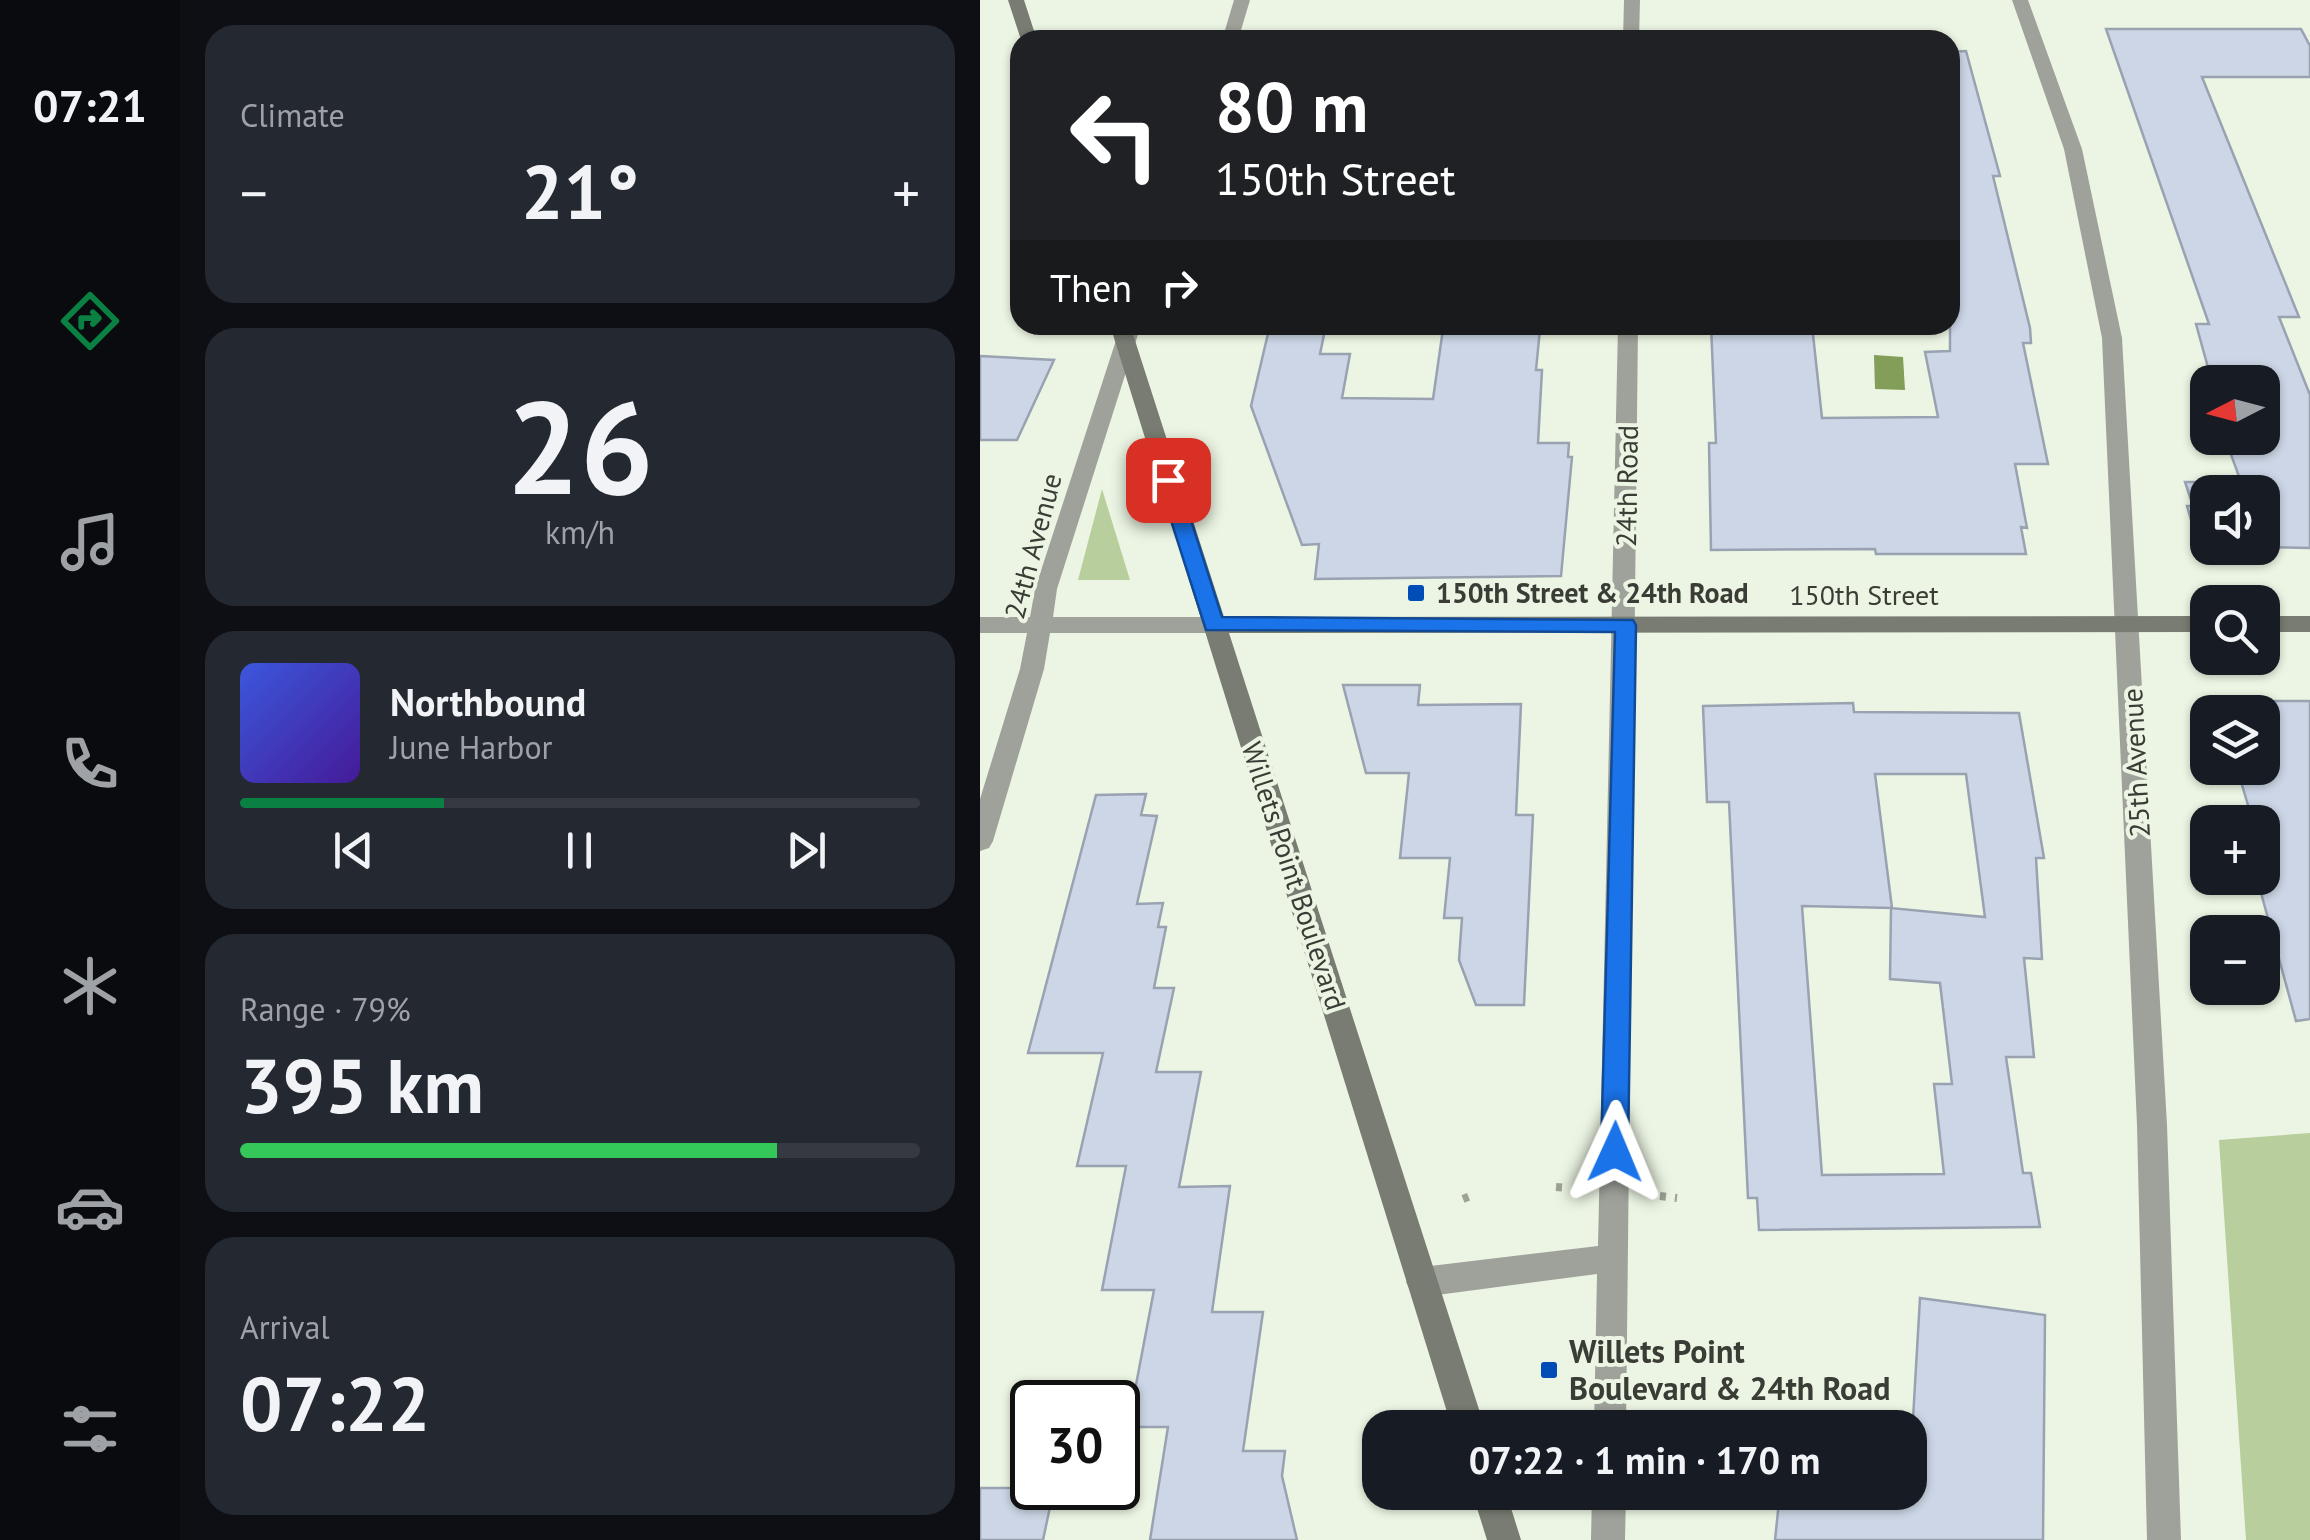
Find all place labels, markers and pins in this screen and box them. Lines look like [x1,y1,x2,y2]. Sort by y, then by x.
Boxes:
pin [1126,438,1211,523]
place label: 150th Street & 24th Road [1436,574,1749,611]
marker: 150th Street & 24th Road [1405,582,1427,604]
place label: Willets Point Boulevard & 24th Road [1569,1330,1890,1409]
marker: Willets Point Boulevard & 24th Road [1538,1359,1560,1381]

